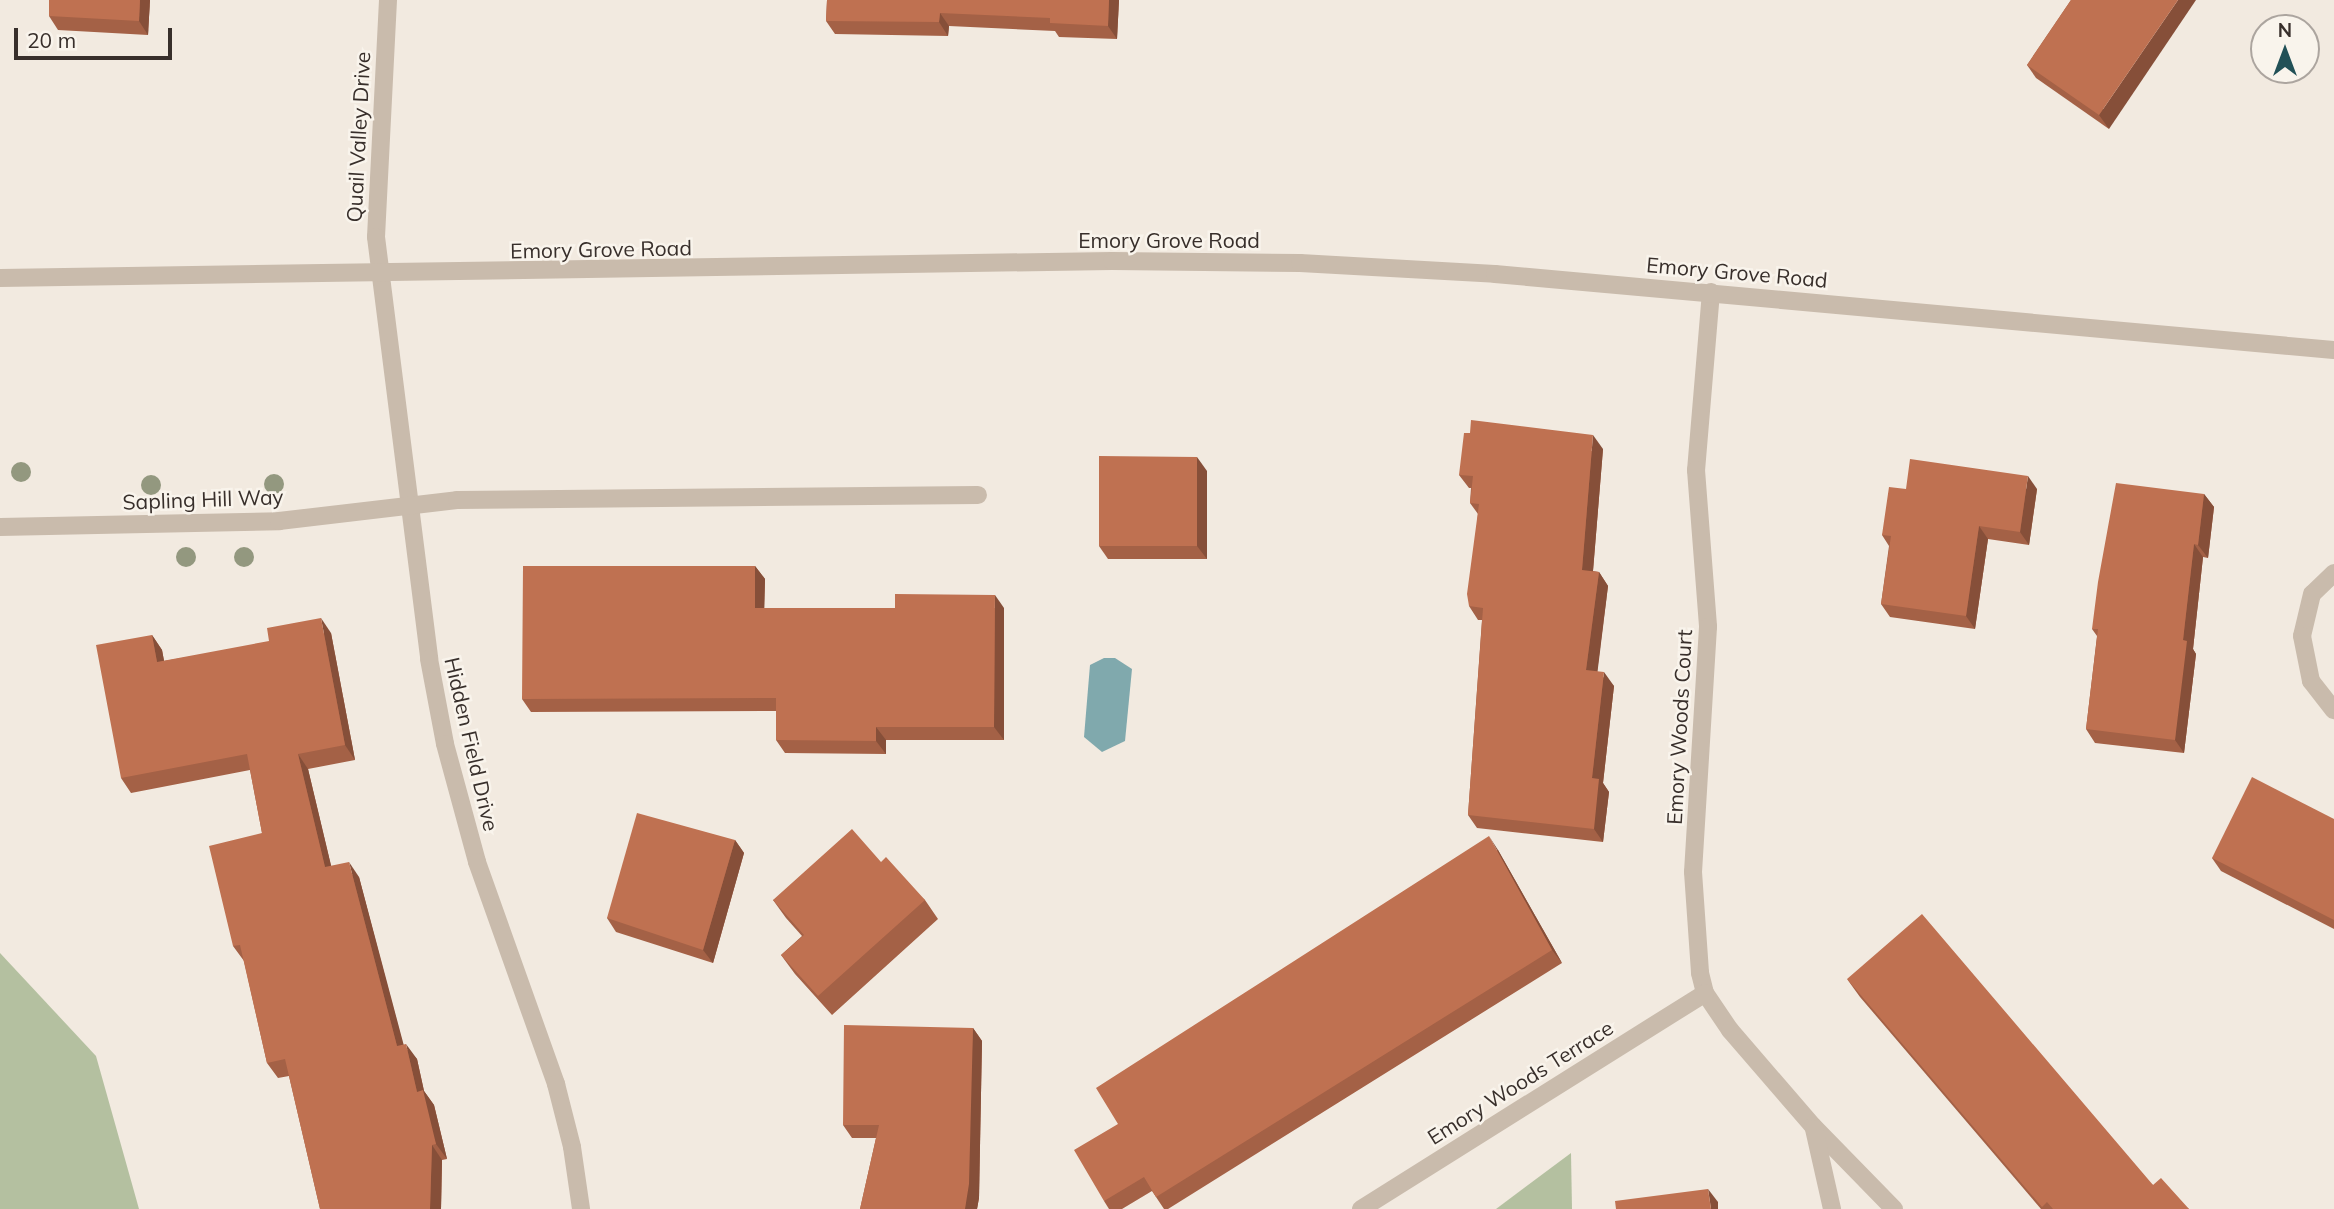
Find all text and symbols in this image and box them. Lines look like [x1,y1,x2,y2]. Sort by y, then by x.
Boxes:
scale bar [18,14,175,58]
north arrow [2250,14,2320,84]
text: N [2278,18,2292,42]
text: 20 m [27,27,76,53]
street label: Quail Valley Drive [341,51,375,223]
street label: Emory Grove Road [1078,227,1260,253]
street label: Emory Grove Road [510,235,692,263]
street label: Emory Grove Road [1645,252,1829,292]
street label: Sapling Hill Way [122,484,284,514]
street label: Emory Woods Court [1661,629,1697,825]
street label: Hidden Field Drive [440,655,504,833]
street label: Emory Woods Terrace [1423,1015,1617,1149]

